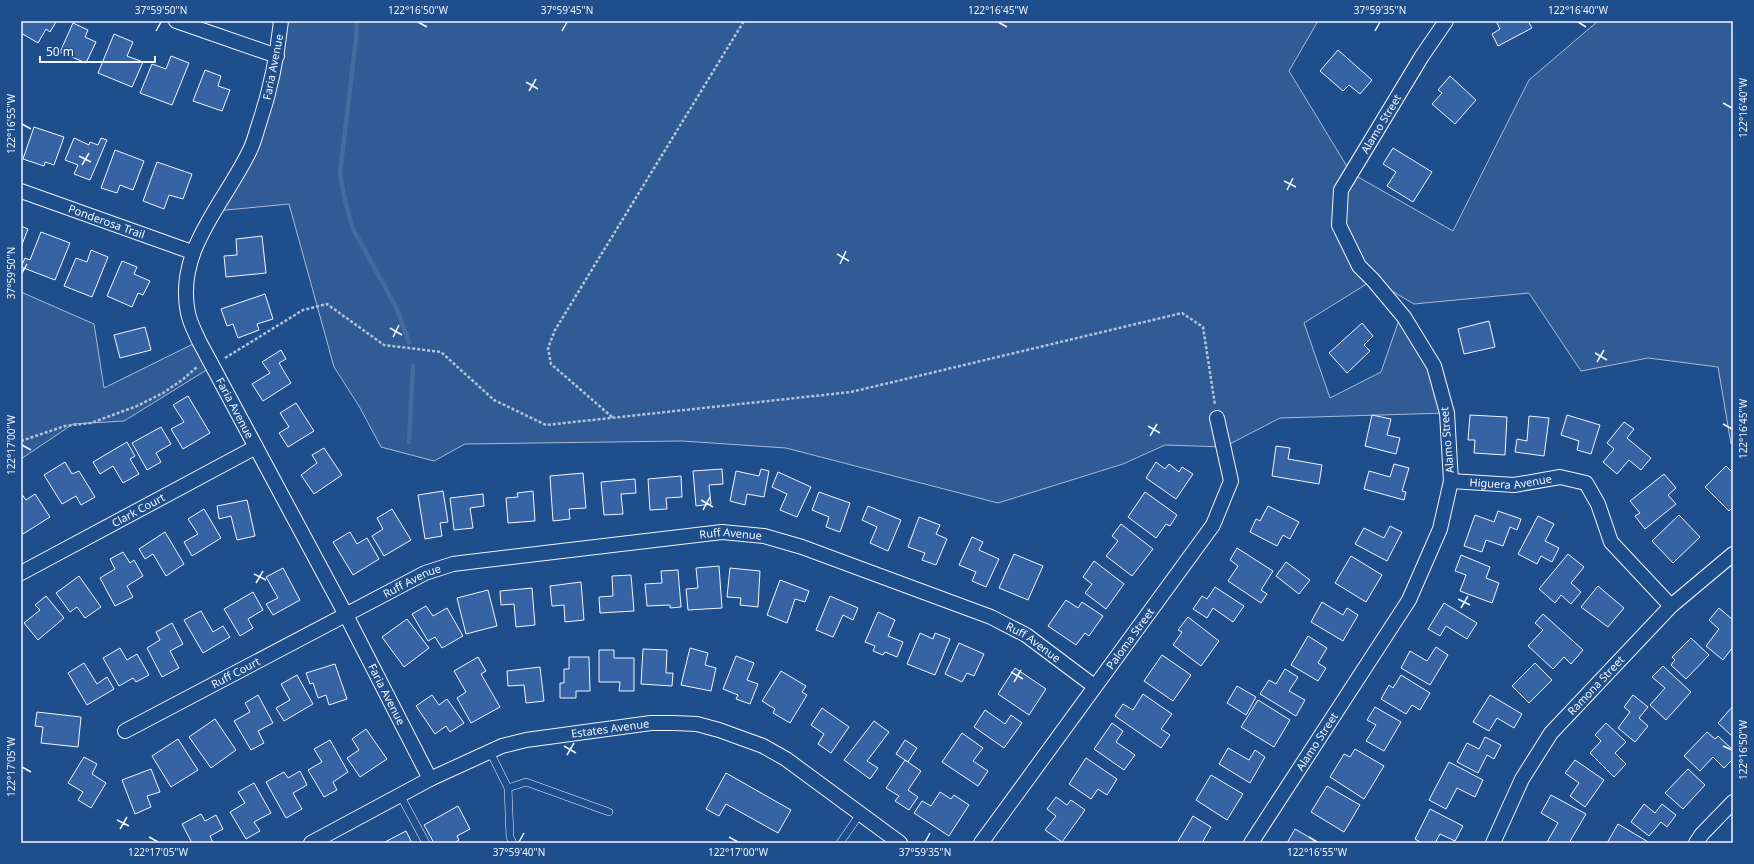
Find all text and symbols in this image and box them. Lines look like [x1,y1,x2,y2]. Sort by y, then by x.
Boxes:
text: 37°59'50"N [135,3,187,17]
text: 122°16'50"W [388,3,449,17]
text: 37°59'45"N [541,3,593,17]
text: 122°16'45"W [968,3,1029,17]
text: 37°59'35"N [1354,3,1406,17]
text: 122°16'40"W [1548,3,1609,17]
street label: Faria Avenue [259,33,286,101]
scale bar [40,38,155,64]
text: 50 m [46,43,74,60]
text: 122°16'40"W [1736,77,1750,138]
street label: Alamo Street [1357,91,1404,156]
text: 122°16'55"W [4,93,18,154]
street label: Ponderosa Trail [67,201,147,242]
text: 37°59'50"N [4,247,18,299]
street label: Faria Avenue [213,375,258,441]
text: 122°16'45"W [1736,398,1750,459]
street label: Alamo Street [1436,406,1457,474]
text: 122°17'00"W [4,414,18,475]
street label: Higuera Avenue [1469,471,1553,492]
street label: Clark Court [109,489,167,530]
street label: Ruff Avenue [698,524,763,543]
street label: Ruff Avenue [380,560,443,601]
street label: Paloma Street [1102,605,1157,672]
street label: Ruff Avenue [1004,618,1064,665]
street label: Ramona Street [1564,652,1627,718]
street label: Ruff Court [208,653,262,691]
street label: Faria Avenue [365,661,409,727]
street label: Alamo Street [1292,709,1341,773]
street label: Estates Avenue [570,715,650,741]
text: 122°16'50"W [1736,719,1750,780]
text: 122°17'05"W [4,736,18,797]
text: 122°17'05"W [128,845,189,859]
text: 37°59'40"N [493,845,545,859]
text: 122°17'00"W [708,845,769,859]
text: 37°59'35"N [899,845,951,859]
text: 122°16'55"W [1287,845,1348,859]

